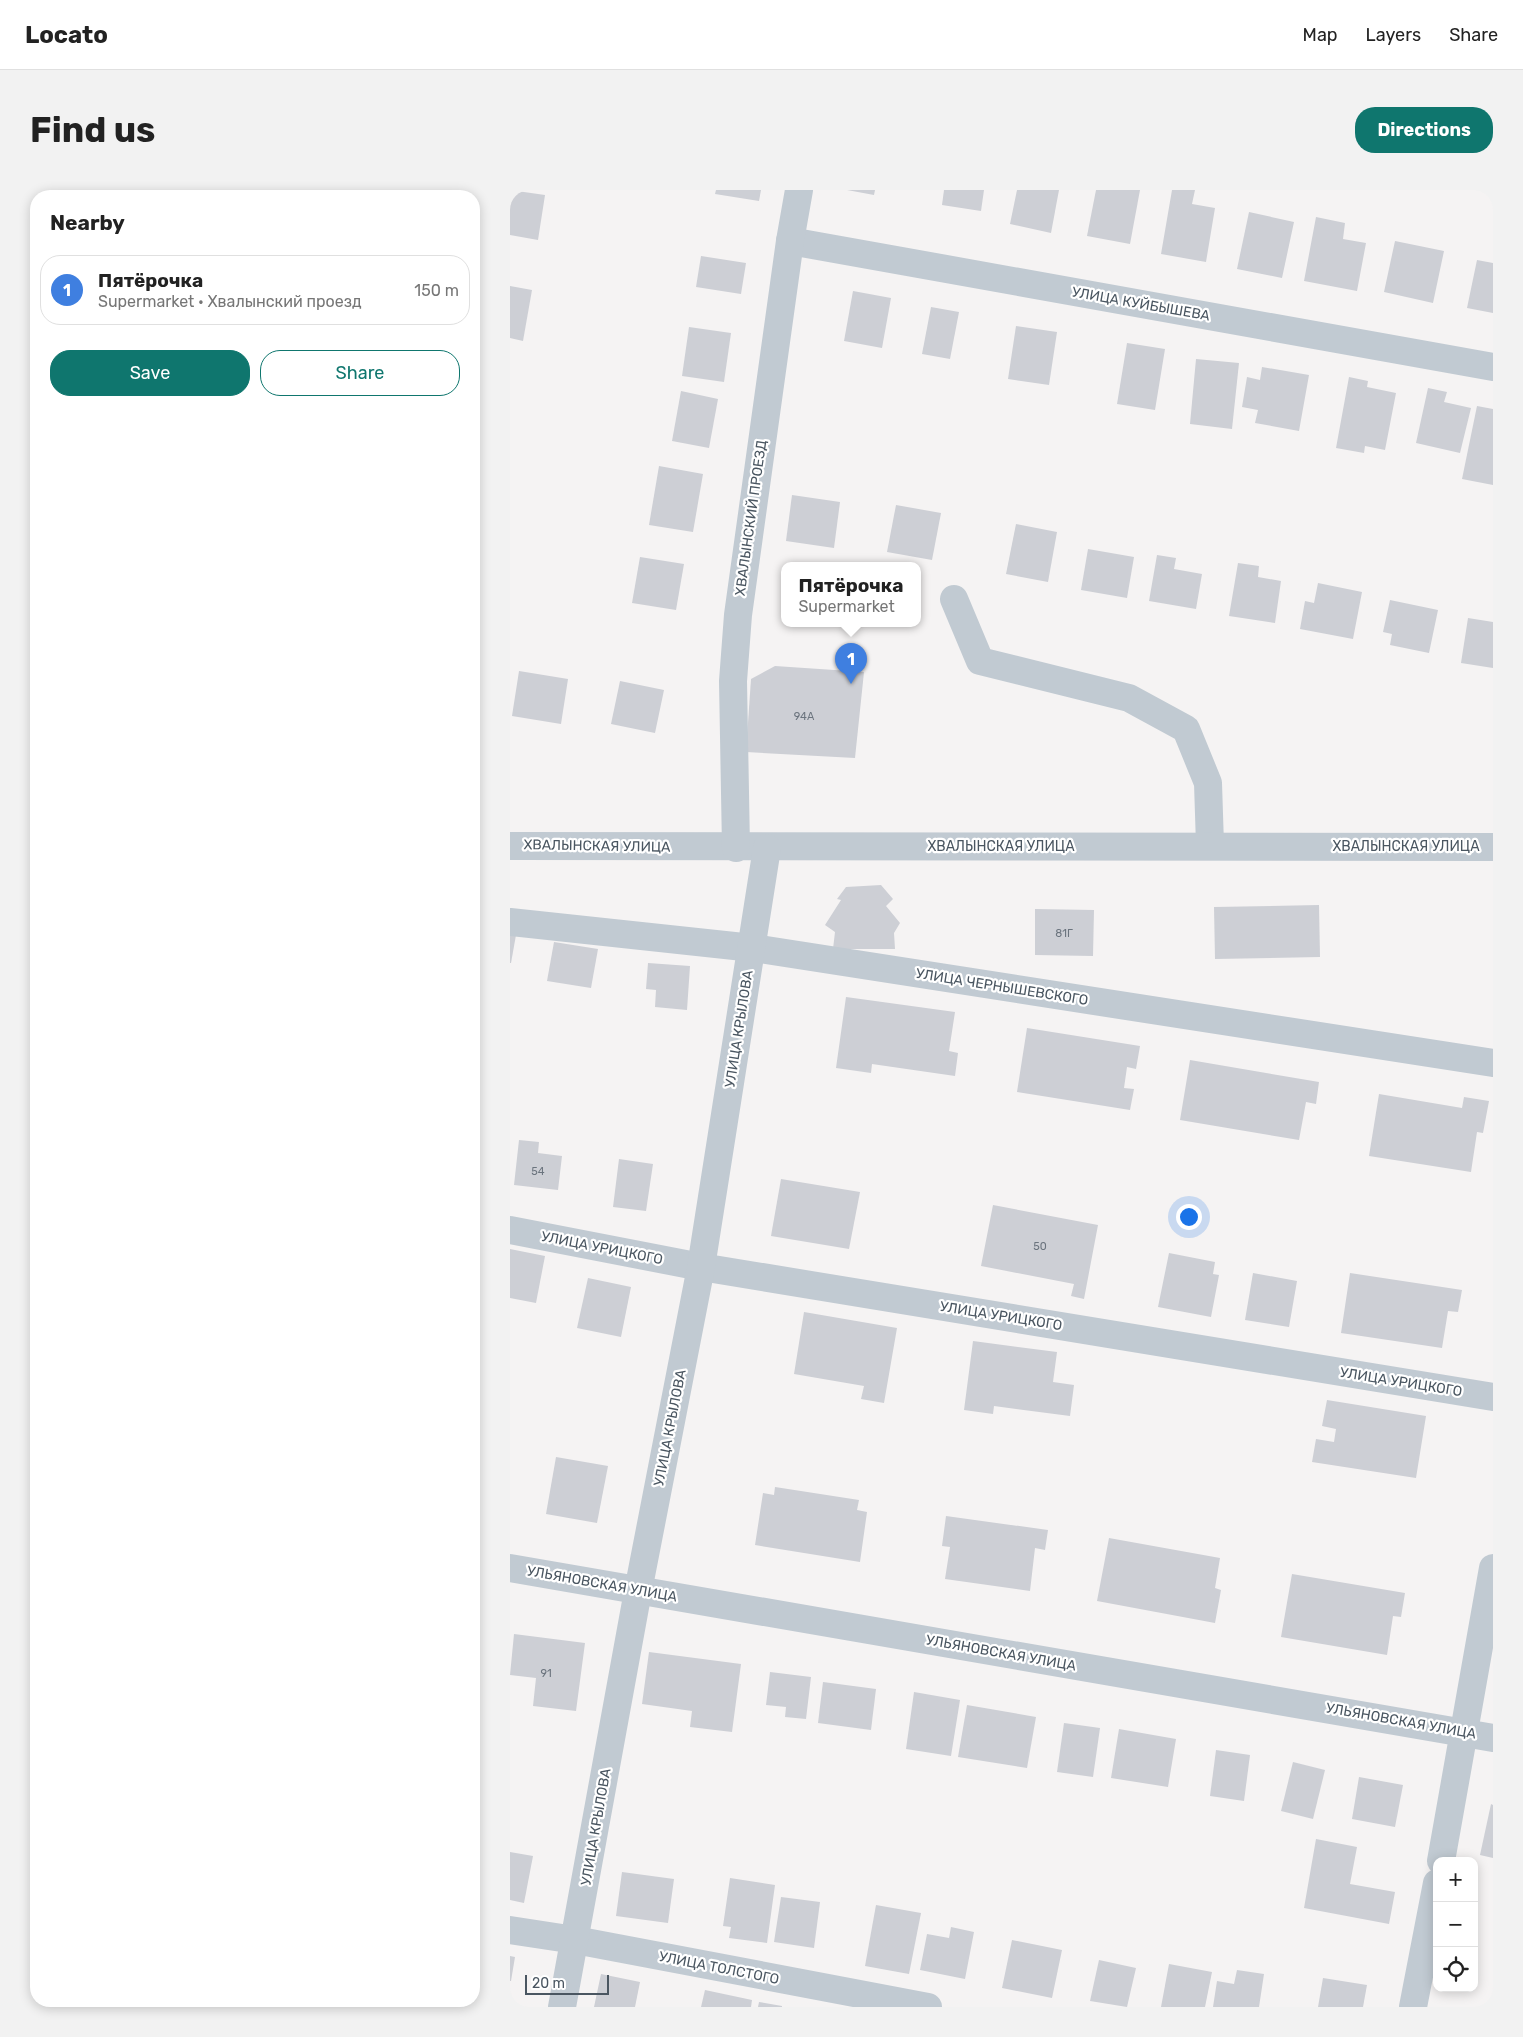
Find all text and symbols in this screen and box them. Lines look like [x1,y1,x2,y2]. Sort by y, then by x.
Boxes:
text: Locato [25,21,108,49]
text: Map [1303,24,1338,46]
text: Layers [1366,24,1421,46]
text: Share [1449,24,1498,46]
button: Directions [1355,107,1493,153]
text: Find us [30,109,155,151]
text: Nearby [50,210,125,235]
text: Пятёрочка [98,269,203,292]
text: 1 [63,281,71,300]
text: 150 m [414,281,459,300]
street label: УЛИЦА КУЙБЫШЕВА [1071,283,1212,325]
text: Supermarket · Хвалынский проезд [98,292,362,311]
button: Save [50,350,250,396]
button: Share [260,350,460,396]
street label: ХВАЛЫНСКИЙ ПРОЕЗД [731,439,770,597]
popup [781,562,921,627]
text: Пятёрочка [798,574,904,597]
text: Supermarket [798,597,895,616]
pin: 1 [835,643,867,684]
house number: 94А [794,710,815,723]
street label: ХВАЛЫНСКАЯ УЛИЦА [523,836,671,856]
street label: ХВАЛЫНСКАЯ УЛИЦА [927,838,1075,855]
street label: ХВАЛЫНСКАЯ УЛИЦА [1332,838,1480,855]
house number: 81Г [1055,927,1073,940]
street label: УЛИЦА ЧЕРНЫШЕВСКОГО [915,965,1089,1009]
street label: УЛИЦА КРЫЛОВА [721,968,757,1089]
house number: 54 [531,1165,545,1178]
your location [1176,1204,1202,1230]
street label: УЛИЦА УРИЦКОГО [540,1228,664,1268]
house number: 50 [1033,1240,1047,1253]
street label: УЛИЦА УРИЦКОГО [939,1298,1063,1334]
street label: УЛИЦА УРИЦКОГО [1339,1364,1463,1400]
street label: УЛИЦА КРЫЛОВА [650,1368,690,1488]
street label: УЛЬЯНОВСКАЯ УЛИЦА [526,1562,679,1606]
street label: УЛЬЯНОВСКАЯ УЛИЦА [925,1631,1078,1675]
house number: 91 [540,1667,552,1680]
street label: УЛЬЯНОВСКАЯ УЛИЦА [1325,1699,1478,1743]
street label: УЛИЦА КРЫЛОВА [577,1766,615,1887]
map controls [1433,1857,1478,1992]
button: + [1433,1857,1478,1902]
button: − [1433,1902,1478,1947]
button: locate [1433,1947,1478,1992]
street label: УЛИЦА ТОЛСТОГО [657,1948,781,1988]
scale bar [525,1972,609,1995]
text: 20 m [532,1975,565,1992]

